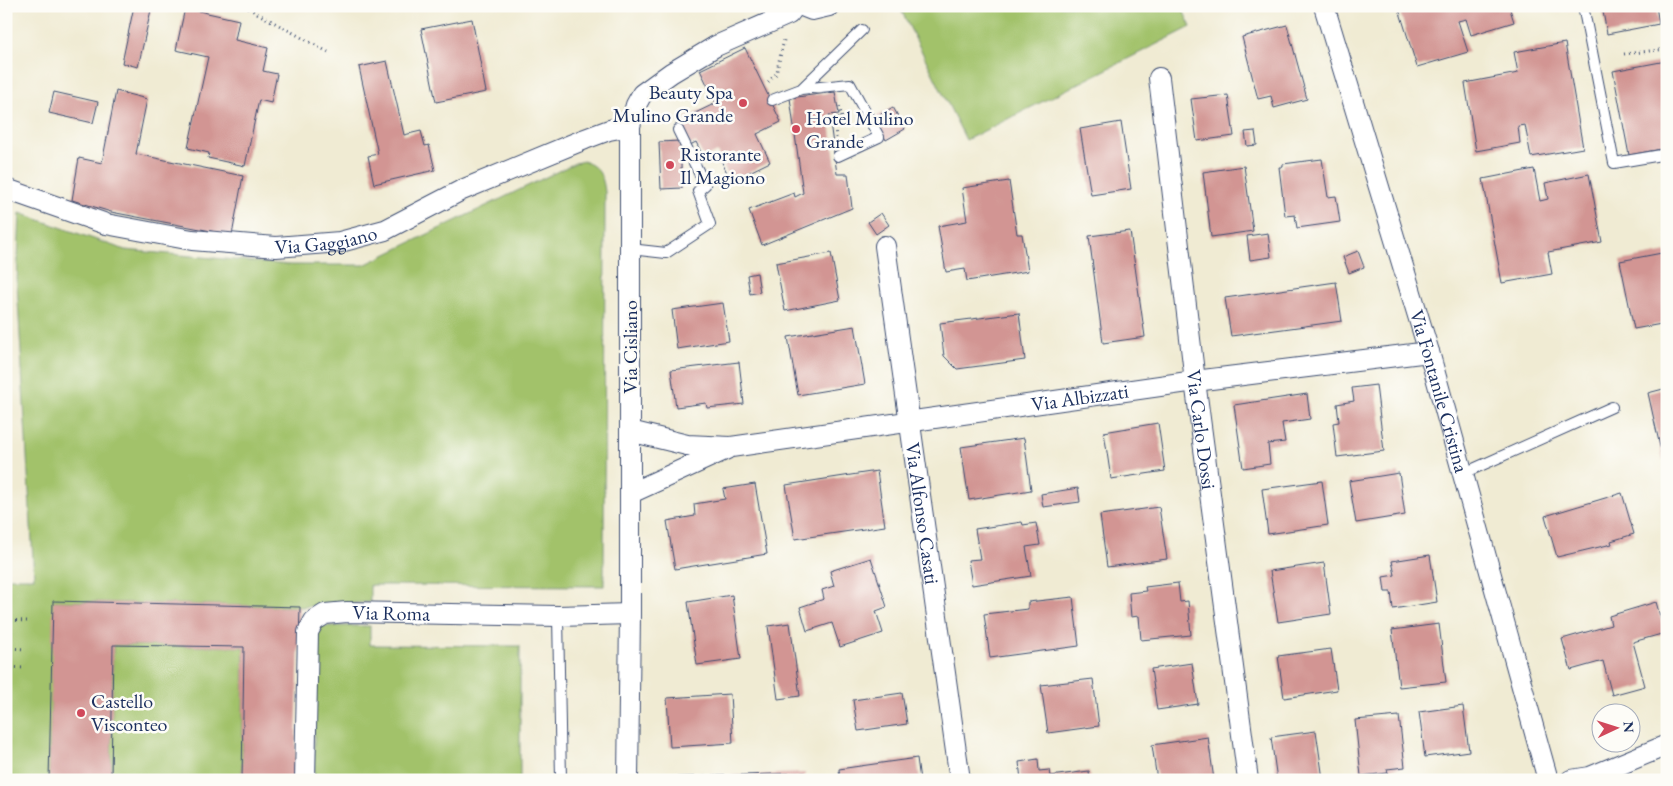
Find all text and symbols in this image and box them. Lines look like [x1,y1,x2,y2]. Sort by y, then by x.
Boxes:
place label: Beauty Spa Mulino Grande [613,79,733,128]
marker: Beauty Spa Mulino Grande [737,97,749,109]
place label: Hotel Mulino Grande [806,105,914,154]
marker: Hotel Mulino Grande [790,123,802,135]
place label: Ristorante Il Magiono [680,141,765,190]
marker: Ristorante Il Magiono [664,159,676,171]
street label: Via Gaggiano [274,220,380,260]
street label: Via Cisliano [617,300,643,394]
street label: Via Fontanile Cristina [1404,306,1475,476]
street label: Via Carlo Dossi [1181,368,1222,491]
street label: Via Albizzati [1029,378,1130,417]
street label: Via Alfonso Casati [900,441,945,586]
street label: Via Roma [352,599,430,627]
place label: Castello Visconteo [91,688,167,737]
north arrow [1590,704,1640,754]
marker: Castello Visconteo [75,707,87,719]
text: N [1620,721,1638,734]

